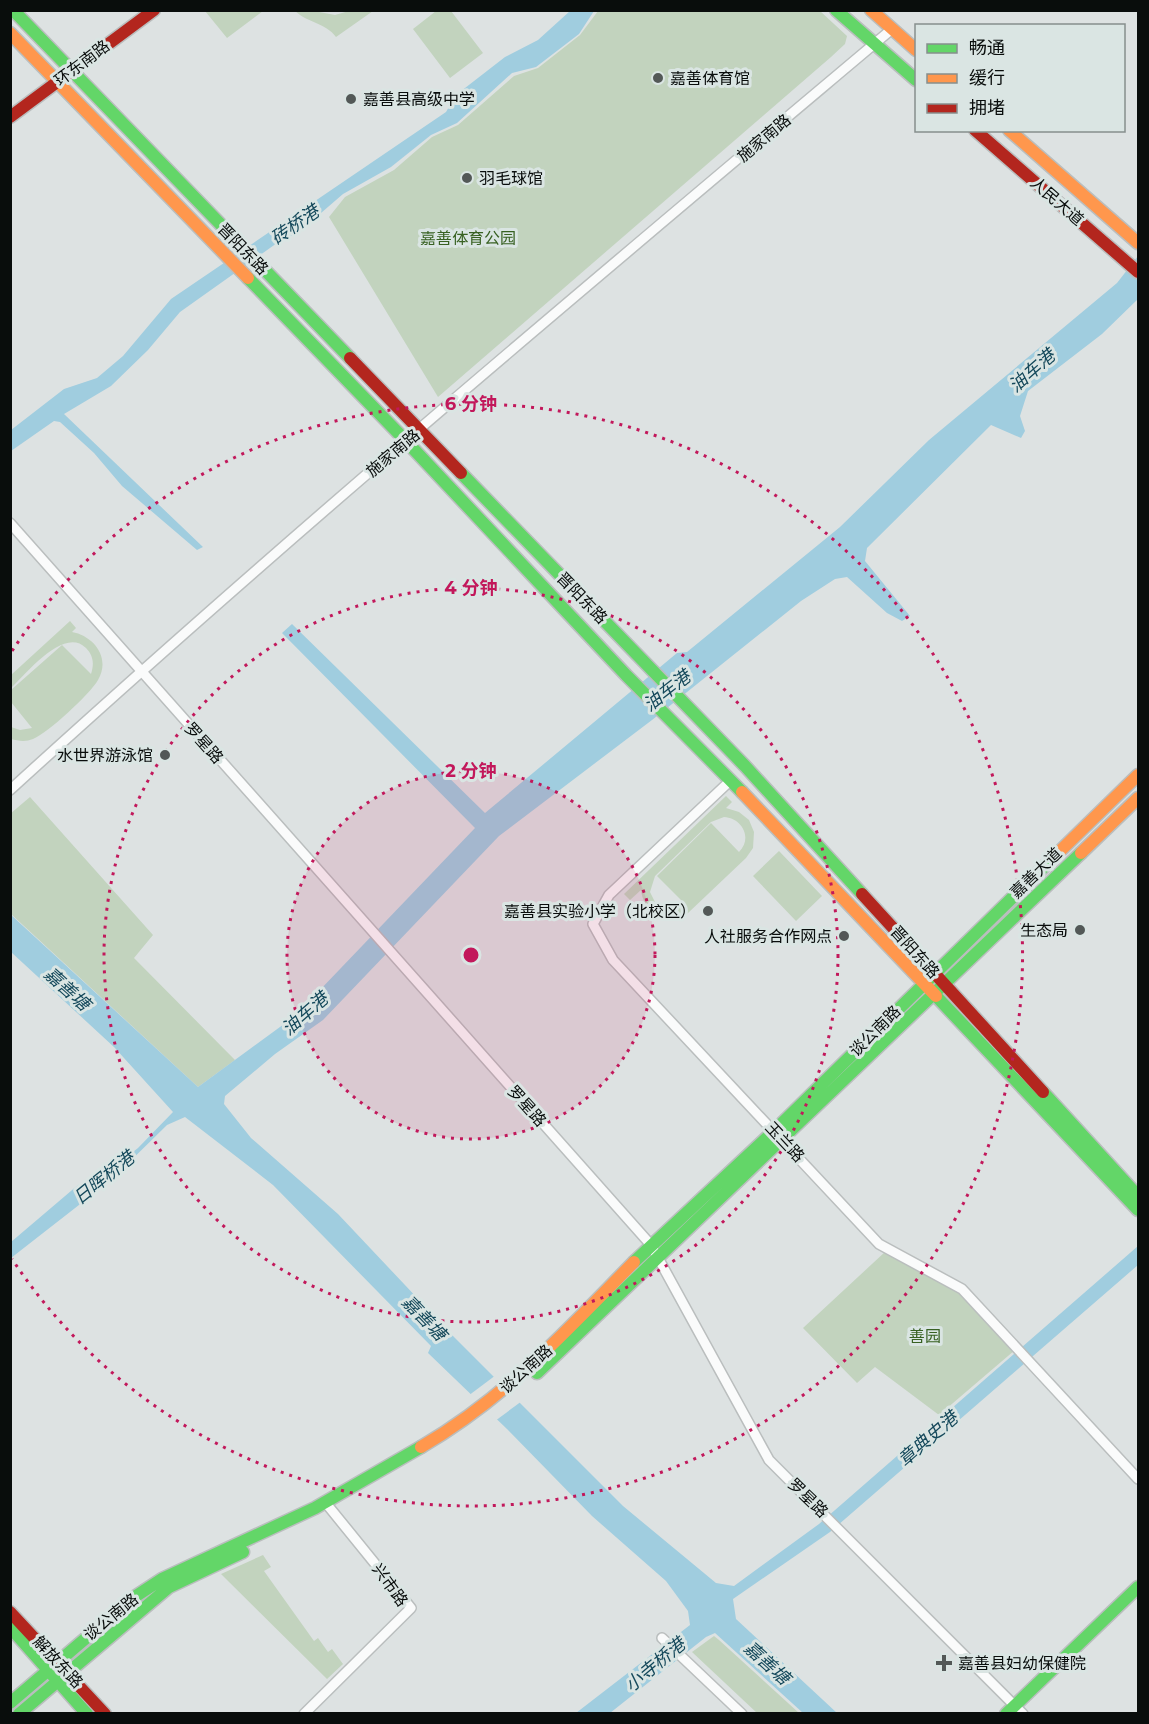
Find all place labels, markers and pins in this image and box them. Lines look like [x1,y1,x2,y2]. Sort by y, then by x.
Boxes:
place label: 嘉善体育馆 [670,69,750,88]
marker: 嘉善体育馆 [651,71,665,85]
place label: 嘉善县高级中学 [363,90,475,109]
marker: 嘉善县高级中学 [344,92,358,106]
place label: 羽毛球馆 [479,169,543,188]
marker: 羽毛球馆 [460,171,474,185]
place label: 水世界游泳馆 [57,746,153,765]
marker: 水世界游泳馆 [158,748,172,762]
place label: 嘉善县实验小学（北校区） [504,902,696,921]
marker: 嘉善县实验小学（北校区） [701,904,715,918]
place label: 生态局 [1020,921,1068,940]
marker: 生态局 [1073,923,1087,937]
place label: 人社服务合作网点 [704,927,832,946]
marker: 人社服务合作网点 [837,929,851,943]
centre of rings [461,945,481,965]
marker: 嘉善县妇幼保健院 [935,1654,953,1672]
place label: 嘉善县妇幼保健院 [958,1654,1086,1673]

